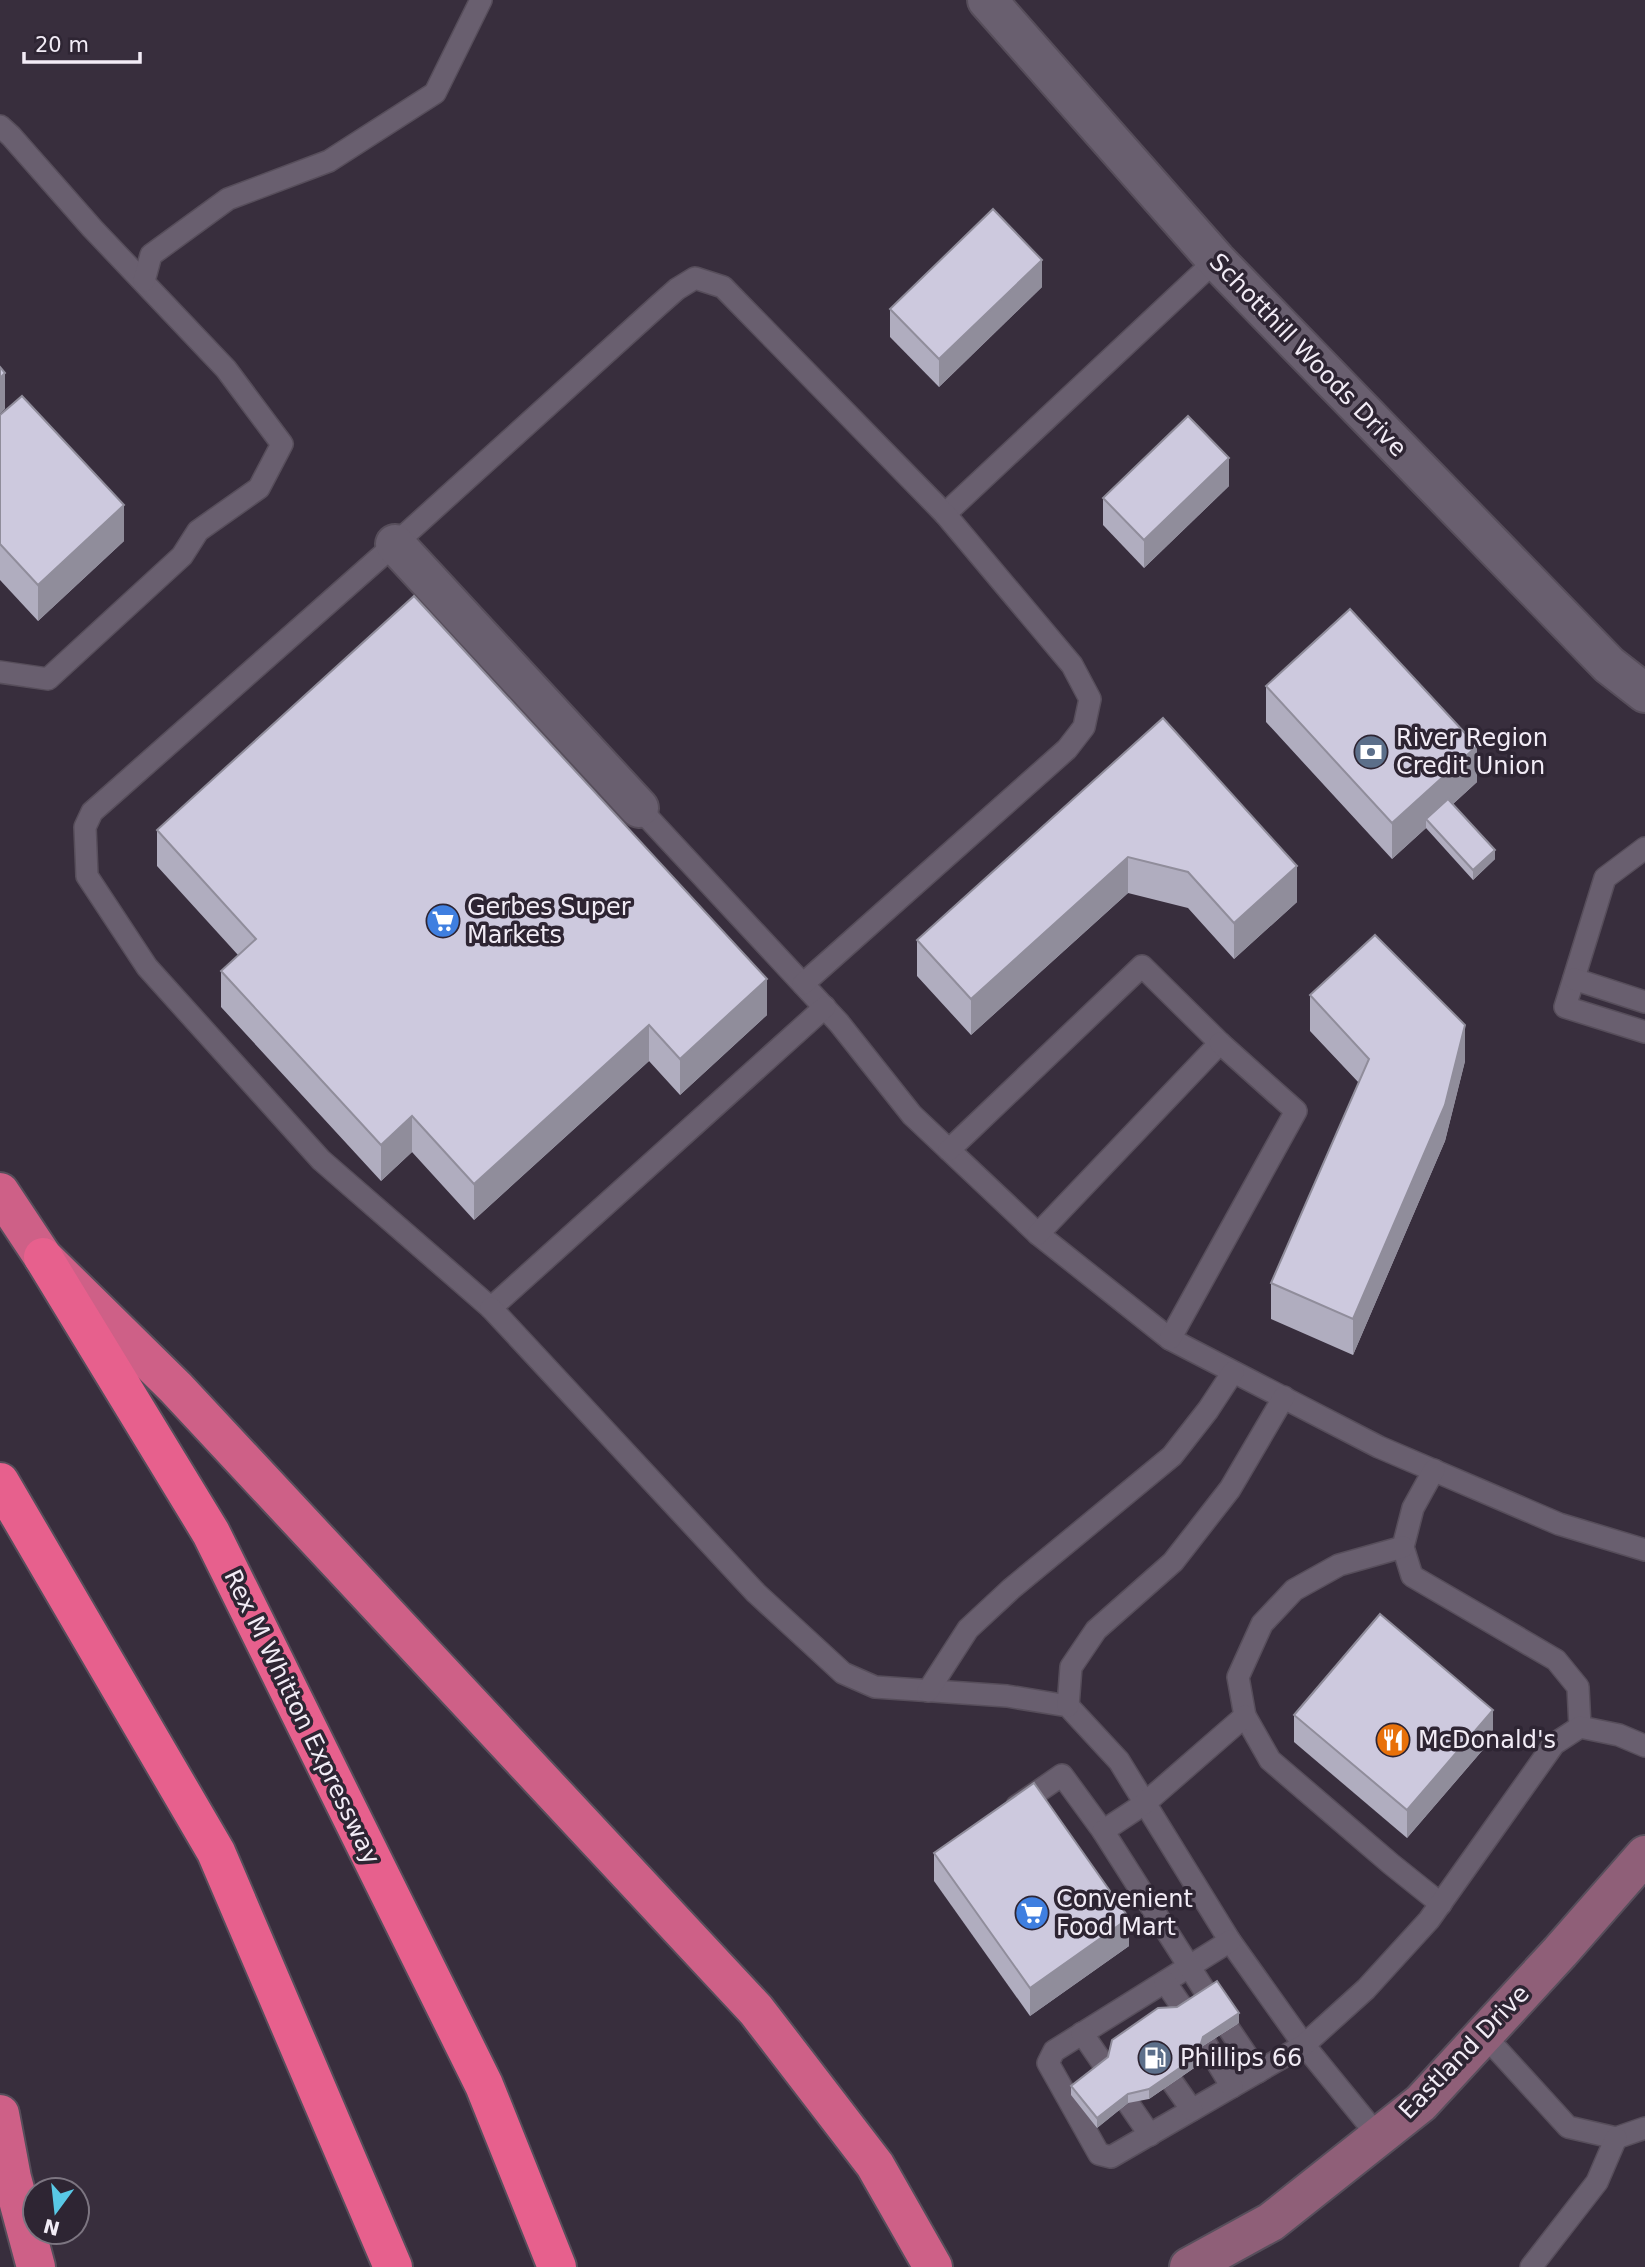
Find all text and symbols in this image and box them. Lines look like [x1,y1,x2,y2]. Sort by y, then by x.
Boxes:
scale bar [24,21,140,65]
text: 20 m [35,33,89,57]
street label: Schotthill Woods Drive [1204,248,1412,462]
place label: River Region Credit Union [1396,724,1548,780]
bank icon: River Region Credit Union [1352,733,1390,771]
place label: Gerbes Super Markets [467,893,631,949]
supermarket icon: Gerbes Super Markets [424,902,462,940]
street label: Rex M Whitton Expressway [218,1565,386,1869]
restaurant icon: McDonald's [1374,1721,1412,1759]
place label: McDonald's [1418,1726,1556,1754]
place label: Convenient Food Mart [1056,1885,1193,1941]
supermarket icon: Convenient Food Mart [1013,1894,1051,1932]
street label: Eastland Drive [1393,1979,1535,2125]
fuel station icon: Phillips 66 [1136,2039,1174,2077]
place label: Phillips 66 [1180,2044,1302,2072]
north arrow [21,2176,91,2246]
text: N [41,2215,62,2240]

